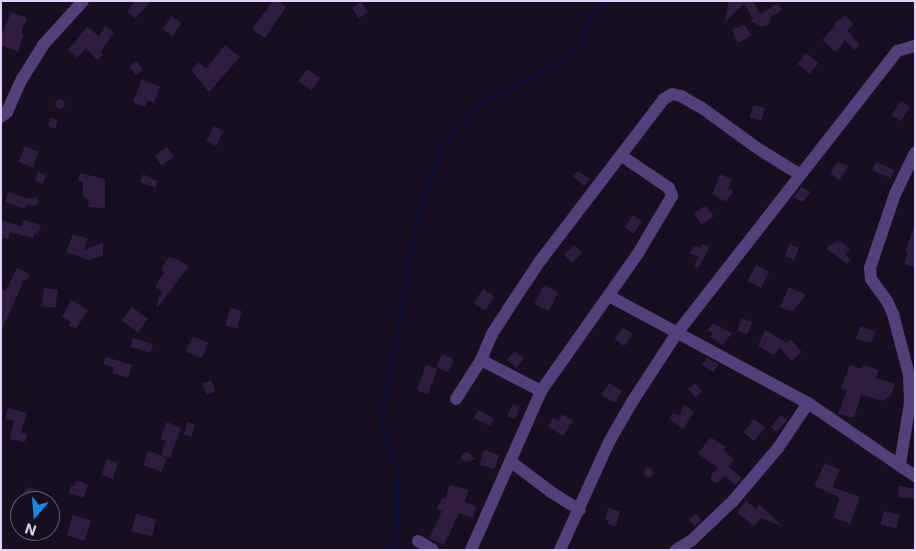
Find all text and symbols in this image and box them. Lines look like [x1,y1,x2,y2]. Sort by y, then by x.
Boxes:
north arrow [10,491,60,541]
text: N [23,520,38,540]

